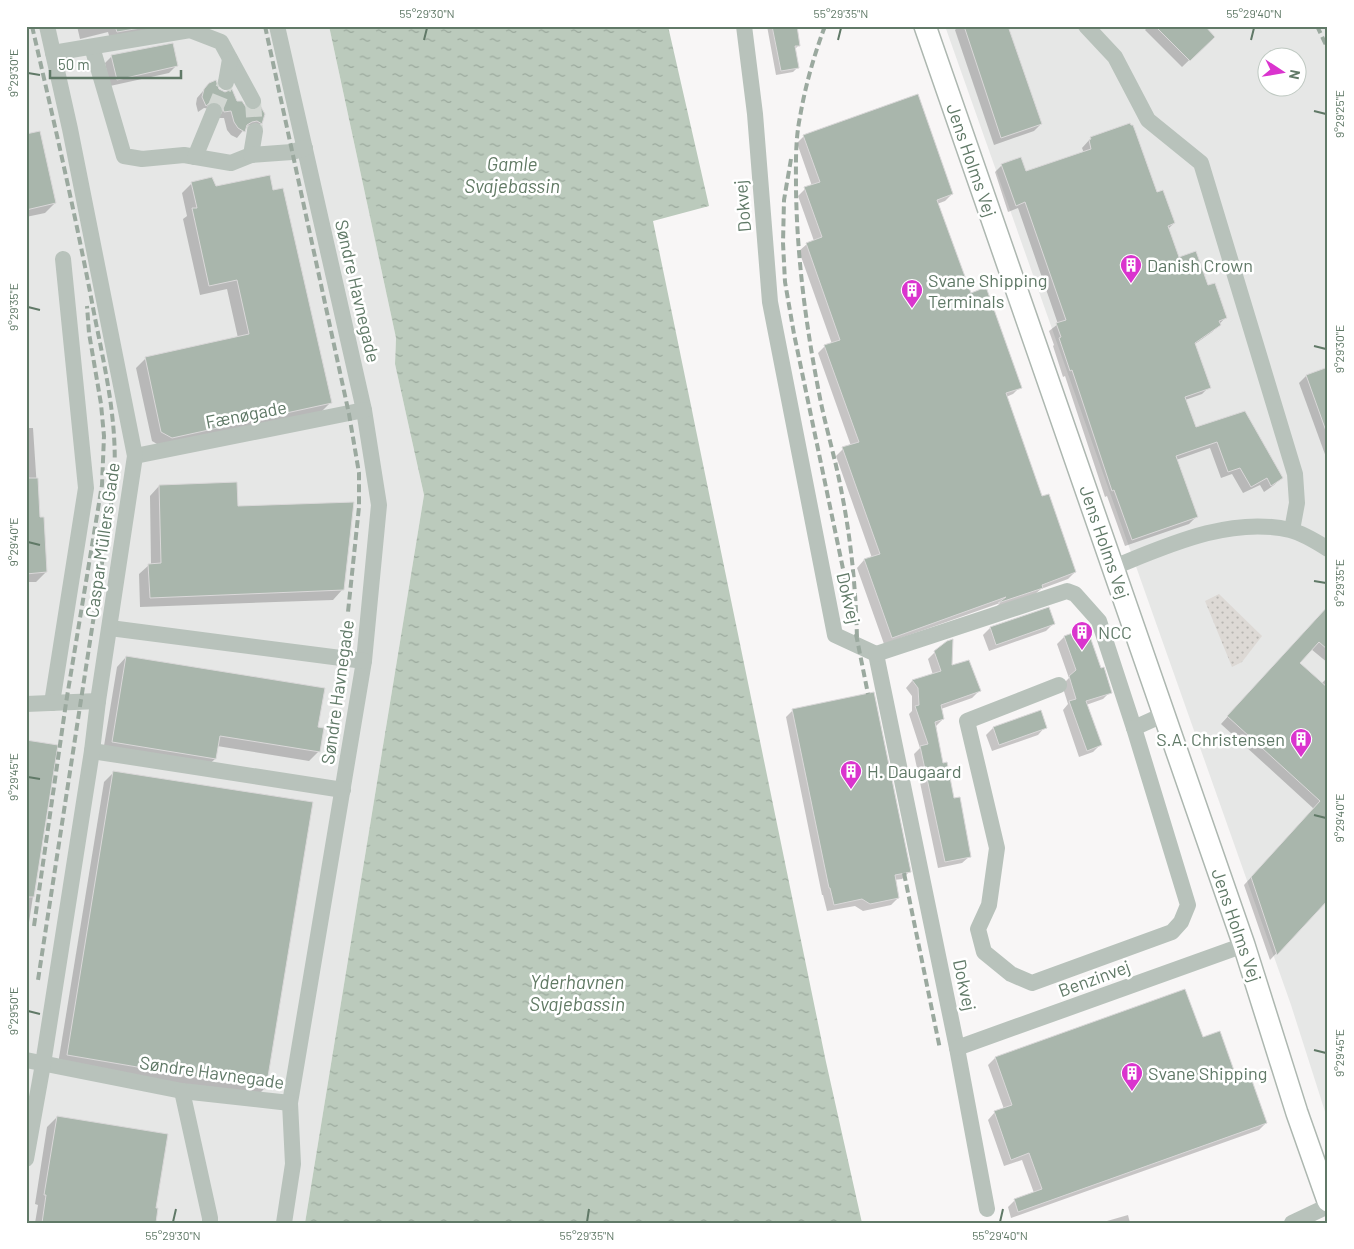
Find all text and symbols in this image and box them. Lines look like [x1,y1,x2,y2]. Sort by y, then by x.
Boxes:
text: 55°29'30"N [399,6,455,20]
text: 55°29'35"N [814,6,868,20]
text: 55°29'40"N [1226,6,1282,20]
scale bar [50,48,181,80]
north arrow [1256,48,1306,98]
text: 9°29'30"E [6,49,20,97]
text: 50 m [58,55,90,73]
text: N [1286,68,1304,81]
text: 9°29'25"E [1332,90,1346,138]
street label: Jens Holms Vej [942,100,1002,220]
water label: Gamle Svajebassin [464,152,560,197]
street label: Dokvej [729,179,755,233]
street label: Søndre Havnegade [331,217,385,365]
building icon: Danish Crown [1119,253,1143,284]
place label: Danish Crown [1147,254,1253,276]
place label: Svane Shipping Terminals [928,269,1047,312]
building icon: Svane Shipping Terminals [900,278,924,309]
text: 9°29'35"E [6,283,20,331]
text: 9°29'30"E [1332,325,1346,373]
street label: Fænøgade [204,395,288,433]
street label: Caspar Müllers Gade [80,461,124,619]
street label: Jens Holms Vej [1075,482,1135,602]
text: 9°29'40"E [6,518,20,566]
text: 9°29'35"E [1332,559,1346,607]
street label: Dokvej [832,570,866,626]
street label: Søndre Havnegade [316,618,358,766]
building icon: NCC [1070,620,1094,651]
place label: NCC [1098,621,1132,643]
building icon: S.A. Christensen [1289,727,1313,758]
place label: S.A. Christensen [1156,728,1285,750]
text: 9°29'45"E [6,753,20,801]
building icon: H. Daugaard [839,759,863,790]
place label: H. Daugaard [867,760,962,782]
text: 9°29'40"E [1332,794,1346,842]
street label: Jens Holms Vej [1207,865,1267,985]
street label: Benzinvej [1055,955,1133,1001]
street label: Dokvej [949,957,981,1013]
water label: Yderhavnen Svajebassin [529,970,625,1015]
text: 9°29'50"E [6,987,20,1035]
text: 9°29'45"E [1332,1029,1346,1077]
street label: Søndre Havnegade [138,1051,286,1093]
building icon: Svane Shipping [1120,1061,1144,1092]
place label: Svane Shipping [1148,1062,1267,1084]
text: 55°29'30"N [145,1228,201,1242]
text: 55°29'35"N [560,1228,614,1242]
text: 55°29'40"N [972,1228,1028,1242]

